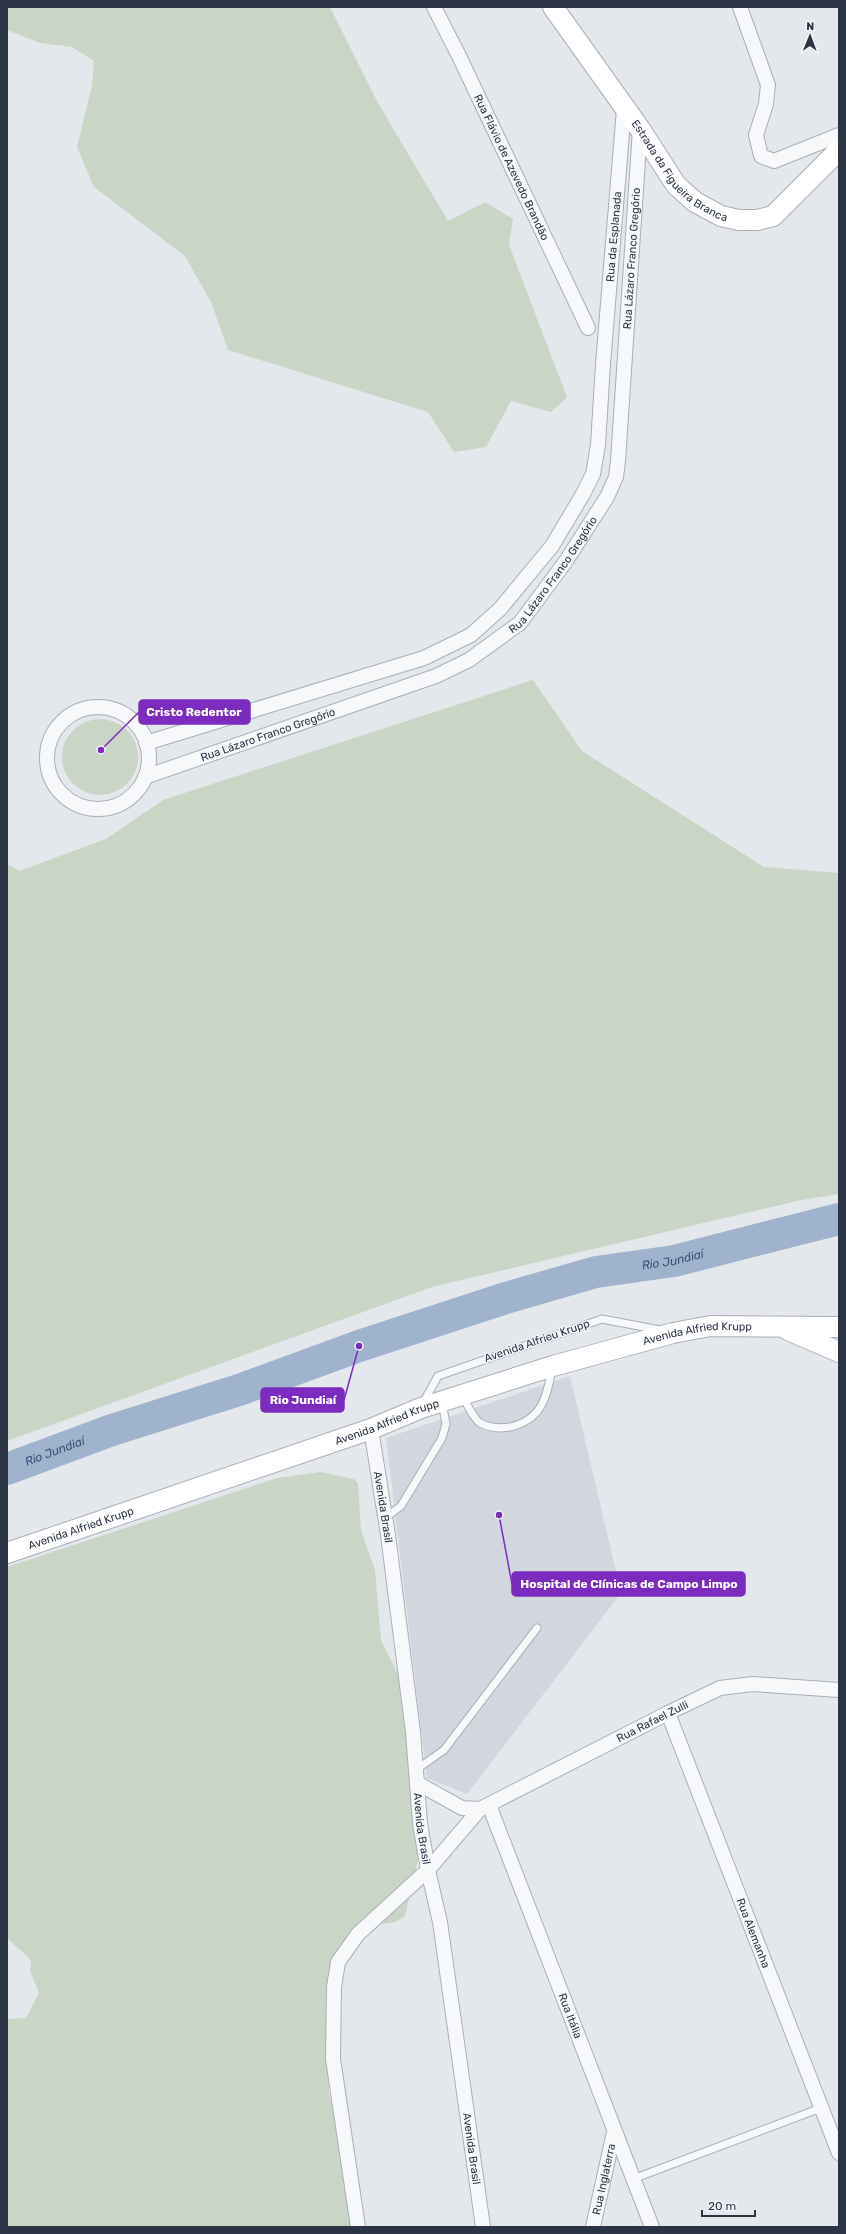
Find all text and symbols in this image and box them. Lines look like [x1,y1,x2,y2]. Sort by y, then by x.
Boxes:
north arrow [790,16,830,56]
text: N [806,20,814,33]
street label: Rua Flávio de Azevedo Brandão [472,92,552,242]
street label: Estrada da Figueira Branca [629,117,729,224]
street label: Rua Lázaro Franco Gregório [620,187,643,330]
street label: Rua da Esplanada [603,191,624,282]
street label: Rua Lázaro Franco Gregório [506,514,600,636]
callout: Cristo Redentor [139,700,250,724]
text: Cristo Redentor [146,705,242,719]
street label: Rua Lázaro Franco Gregório [199,705,337,764]
water label: Rio Jundiaí [641,1246,707,1272]
street label: Avenida Alfrieu Krupp [483,1317,591,1365]
street label: Avenida Alfried Krupp [641,1319,752,1348]
callout: Rio Jundiaí [261,1388,344,1412]
text: Rio Jundiaí [270,1393,338,1407]
street label: Avenida Alfried Krupp [333,1396,441,1447]
water label: Rio Jundiaí [23,1433,89,1469]
street label: Avenida Brasil [371,1470,395,1544]
street label: Avenida Alfried Krupp [26,1504,135,1552]
callout: Hospital de Clínicas de Campo Limpo [512,1572,745,1596]
text: Hospital de Clínicas de Campo Limpo [520,1577,738,1591]
street label: Rua Rafael Zulli [614,1698,690,1745]
street label: Avenida Brasil [411,1792,433,1865]
street label: Rua Alemanha [734,1896,773,1970]
street label: Rua Itália [556,1991,585,2040]
street label: Avenida Brasil [460,2112,483,2185]
street label: Rua Inglaterra [589,2142,618,2216]
scale bar [702,2192,755,2218]
text: 20 m [708,2199,736,2213]

